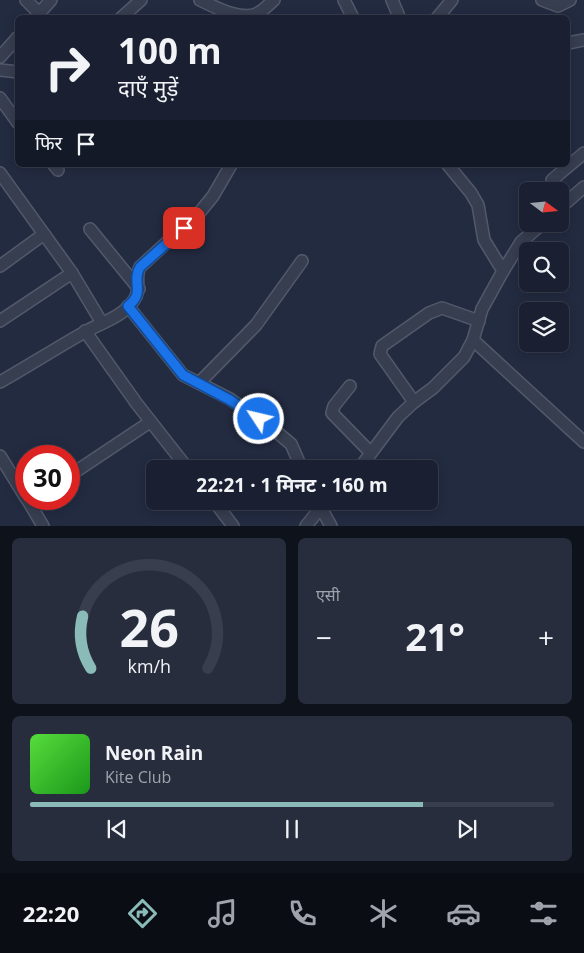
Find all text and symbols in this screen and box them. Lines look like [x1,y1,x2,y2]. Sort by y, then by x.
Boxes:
text: 100 m [118,27,222,74]
icon: right [35,35,100,100]
text: दाएँ मुड़ें [118,72,178,102]
text: फिर [35,130,62,156]
icon: arrive [72,130,100,158]
north arrow [519,182,569,232]
map controls [519,182,569,352]
pin [163,207,205,249]
icon: arrive [170,214,198,242]
button: search [519,242,569,292]
button: layers [519,302,569,352]
position arrow [232,392,284,444]
speed limit sign: 30 [15,445,80,510]
text: 22:21 · 1 मिनट · 160 m [196,472,388,498]
text: एसी [316,584,340,606]
text: 26 [119,591,179,662]
text: 21° [405,610,465,662]
text: − [316,618,332,656]
text: + [538,618,554,656]
text: km/h [127,654,171,678]
text: Neon Rain [105,740,203,766]
text: Kite Club [105,766,171,788]
icon: previous [103,815,131,843]
icon: pause [278,815,306,843]
icon: next [453,815,481,843]
icon: directions [125,896,160,931]
icon: music [205,896,240,931]
icon: phone [285,896,320,931]
icon: climate [366,896,401,931]
icon: car [446,896,481,931]
icon: filters [526,896,561,931]
text: 22:20 [23,898,79,928]

